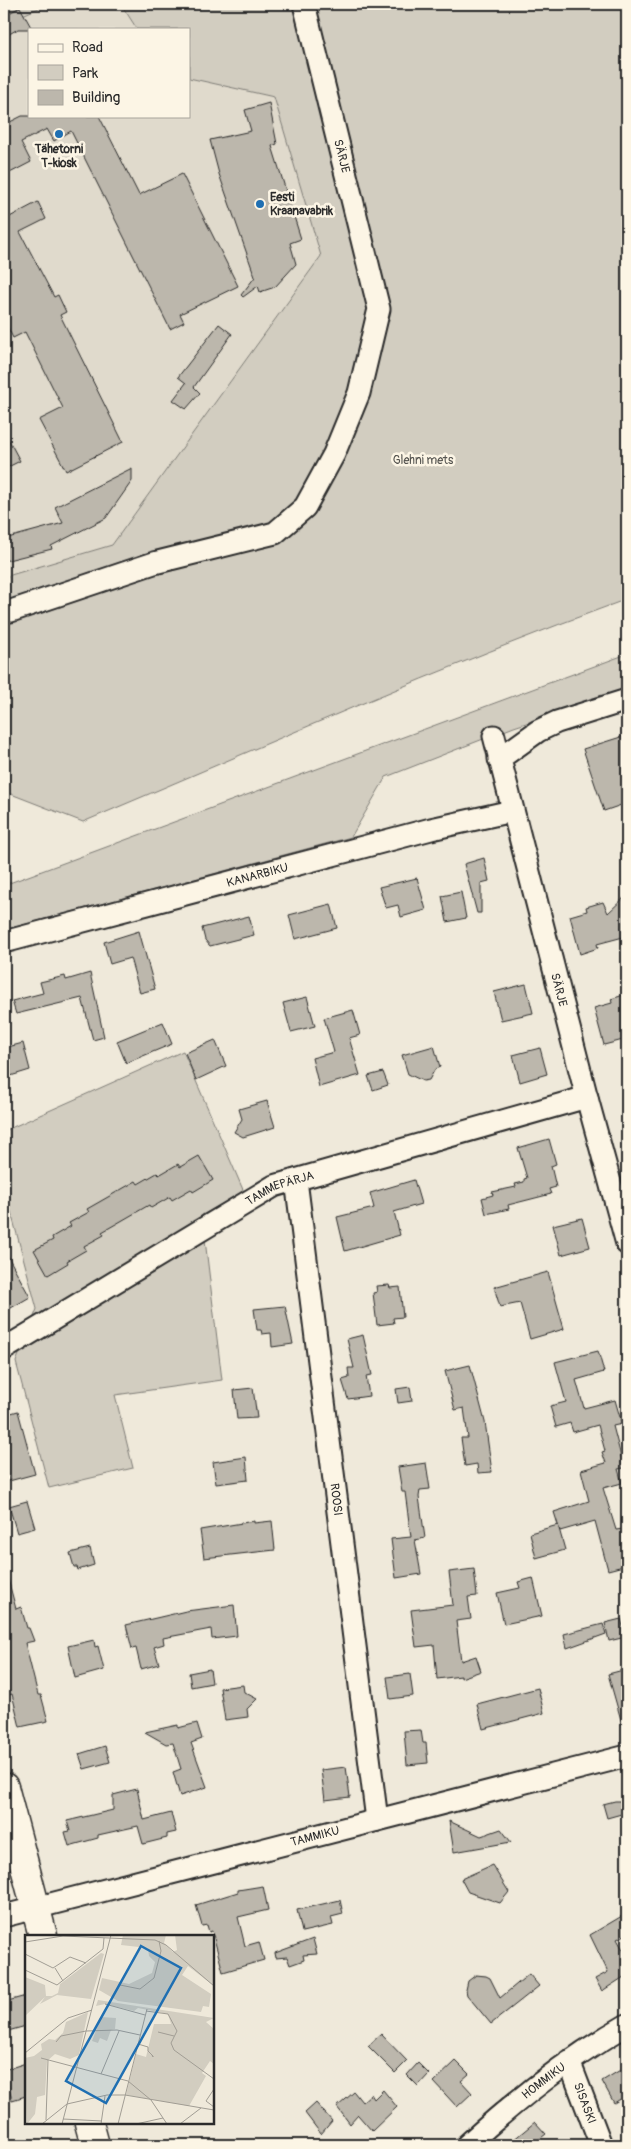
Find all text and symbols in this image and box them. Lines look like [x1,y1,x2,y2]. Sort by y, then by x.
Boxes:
legend [28,28,190,118]
text: Road [72,38,103,57]
text: Park [72,64,99,83]
text: Building [72,88,120,107]
marker: Tähetorni T-kiosk [53,128,65,140]
street label: SÄRJE [330,138,354,174]
place label: Tähetorni T-kiosk [34,142,83,171]
place label: Eesti Kraanavabrik [270,190,334,219]
marker: Eesti Kraanavabrik [254,198,266,210]
park label: Glehni mets [393,453,454,468]
street label: KANARBIKU [225,860,290,891]
street label: SÄRJE [547,972,570,1008]
street label: TAMMEPÄRJA [243,1168,316,1209]
street label: ROOSI [326,1482,345,1517]
street label: TAMMIKU [289,1823,341,1850]
inset map [25,1935,214,2124]
street label: HOMMIKU [519,2060,569,2103]
street label: SISASKI [570,2081,599,2126]

